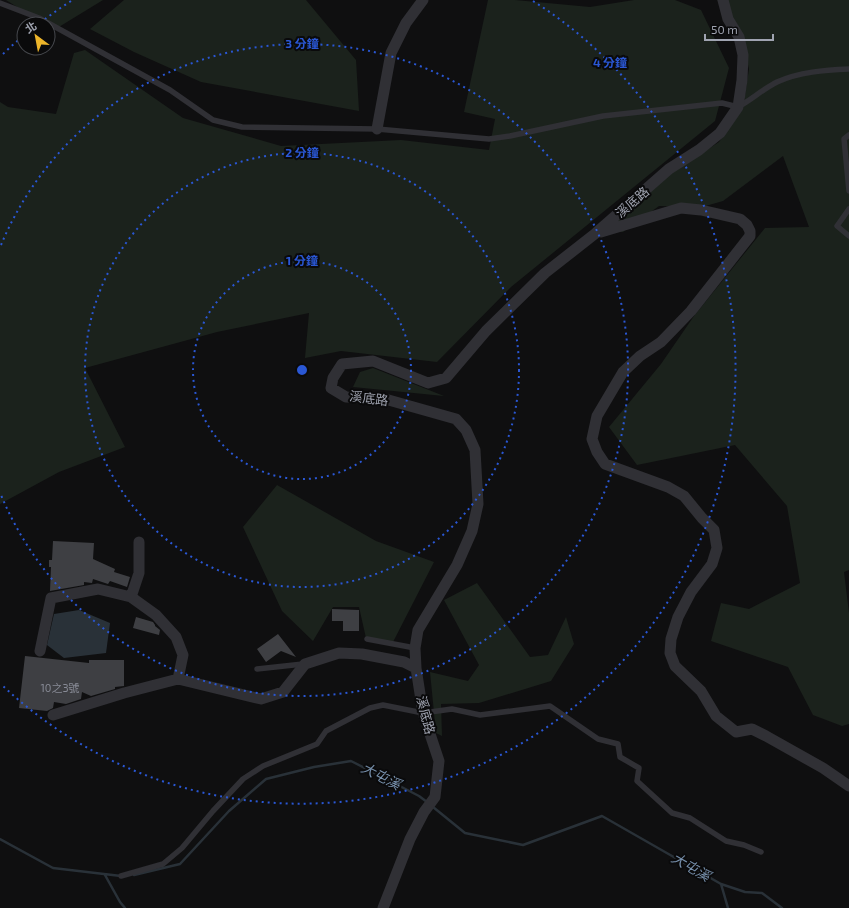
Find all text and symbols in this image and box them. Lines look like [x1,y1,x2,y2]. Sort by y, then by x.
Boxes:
north arrow [16,16,56,56]
scale bar [705,16,773,42]
text: 北 [22,19,39,36]
text: 50 m [711,22,738,36]
text: 3 分鐘 [285,36,319,50]
text: 4 分鐘 [593,55,627,69]
text: 2 分鐘 [285,145,319,159]
street label: 溪底路 [612,183,652,221]
text: 1 分鐘 [286,253,318,267]
centre of rings [295,363,309,377]
street label: 溪底路 [349,388,389,408]
house number: 10之3號 [40,681,80,694]
street label: 溪底路 [414,694,438,736]
water label: 大屯溪 [359,758,406,794]
water label: 大屯溪 [669,849,715,885]

